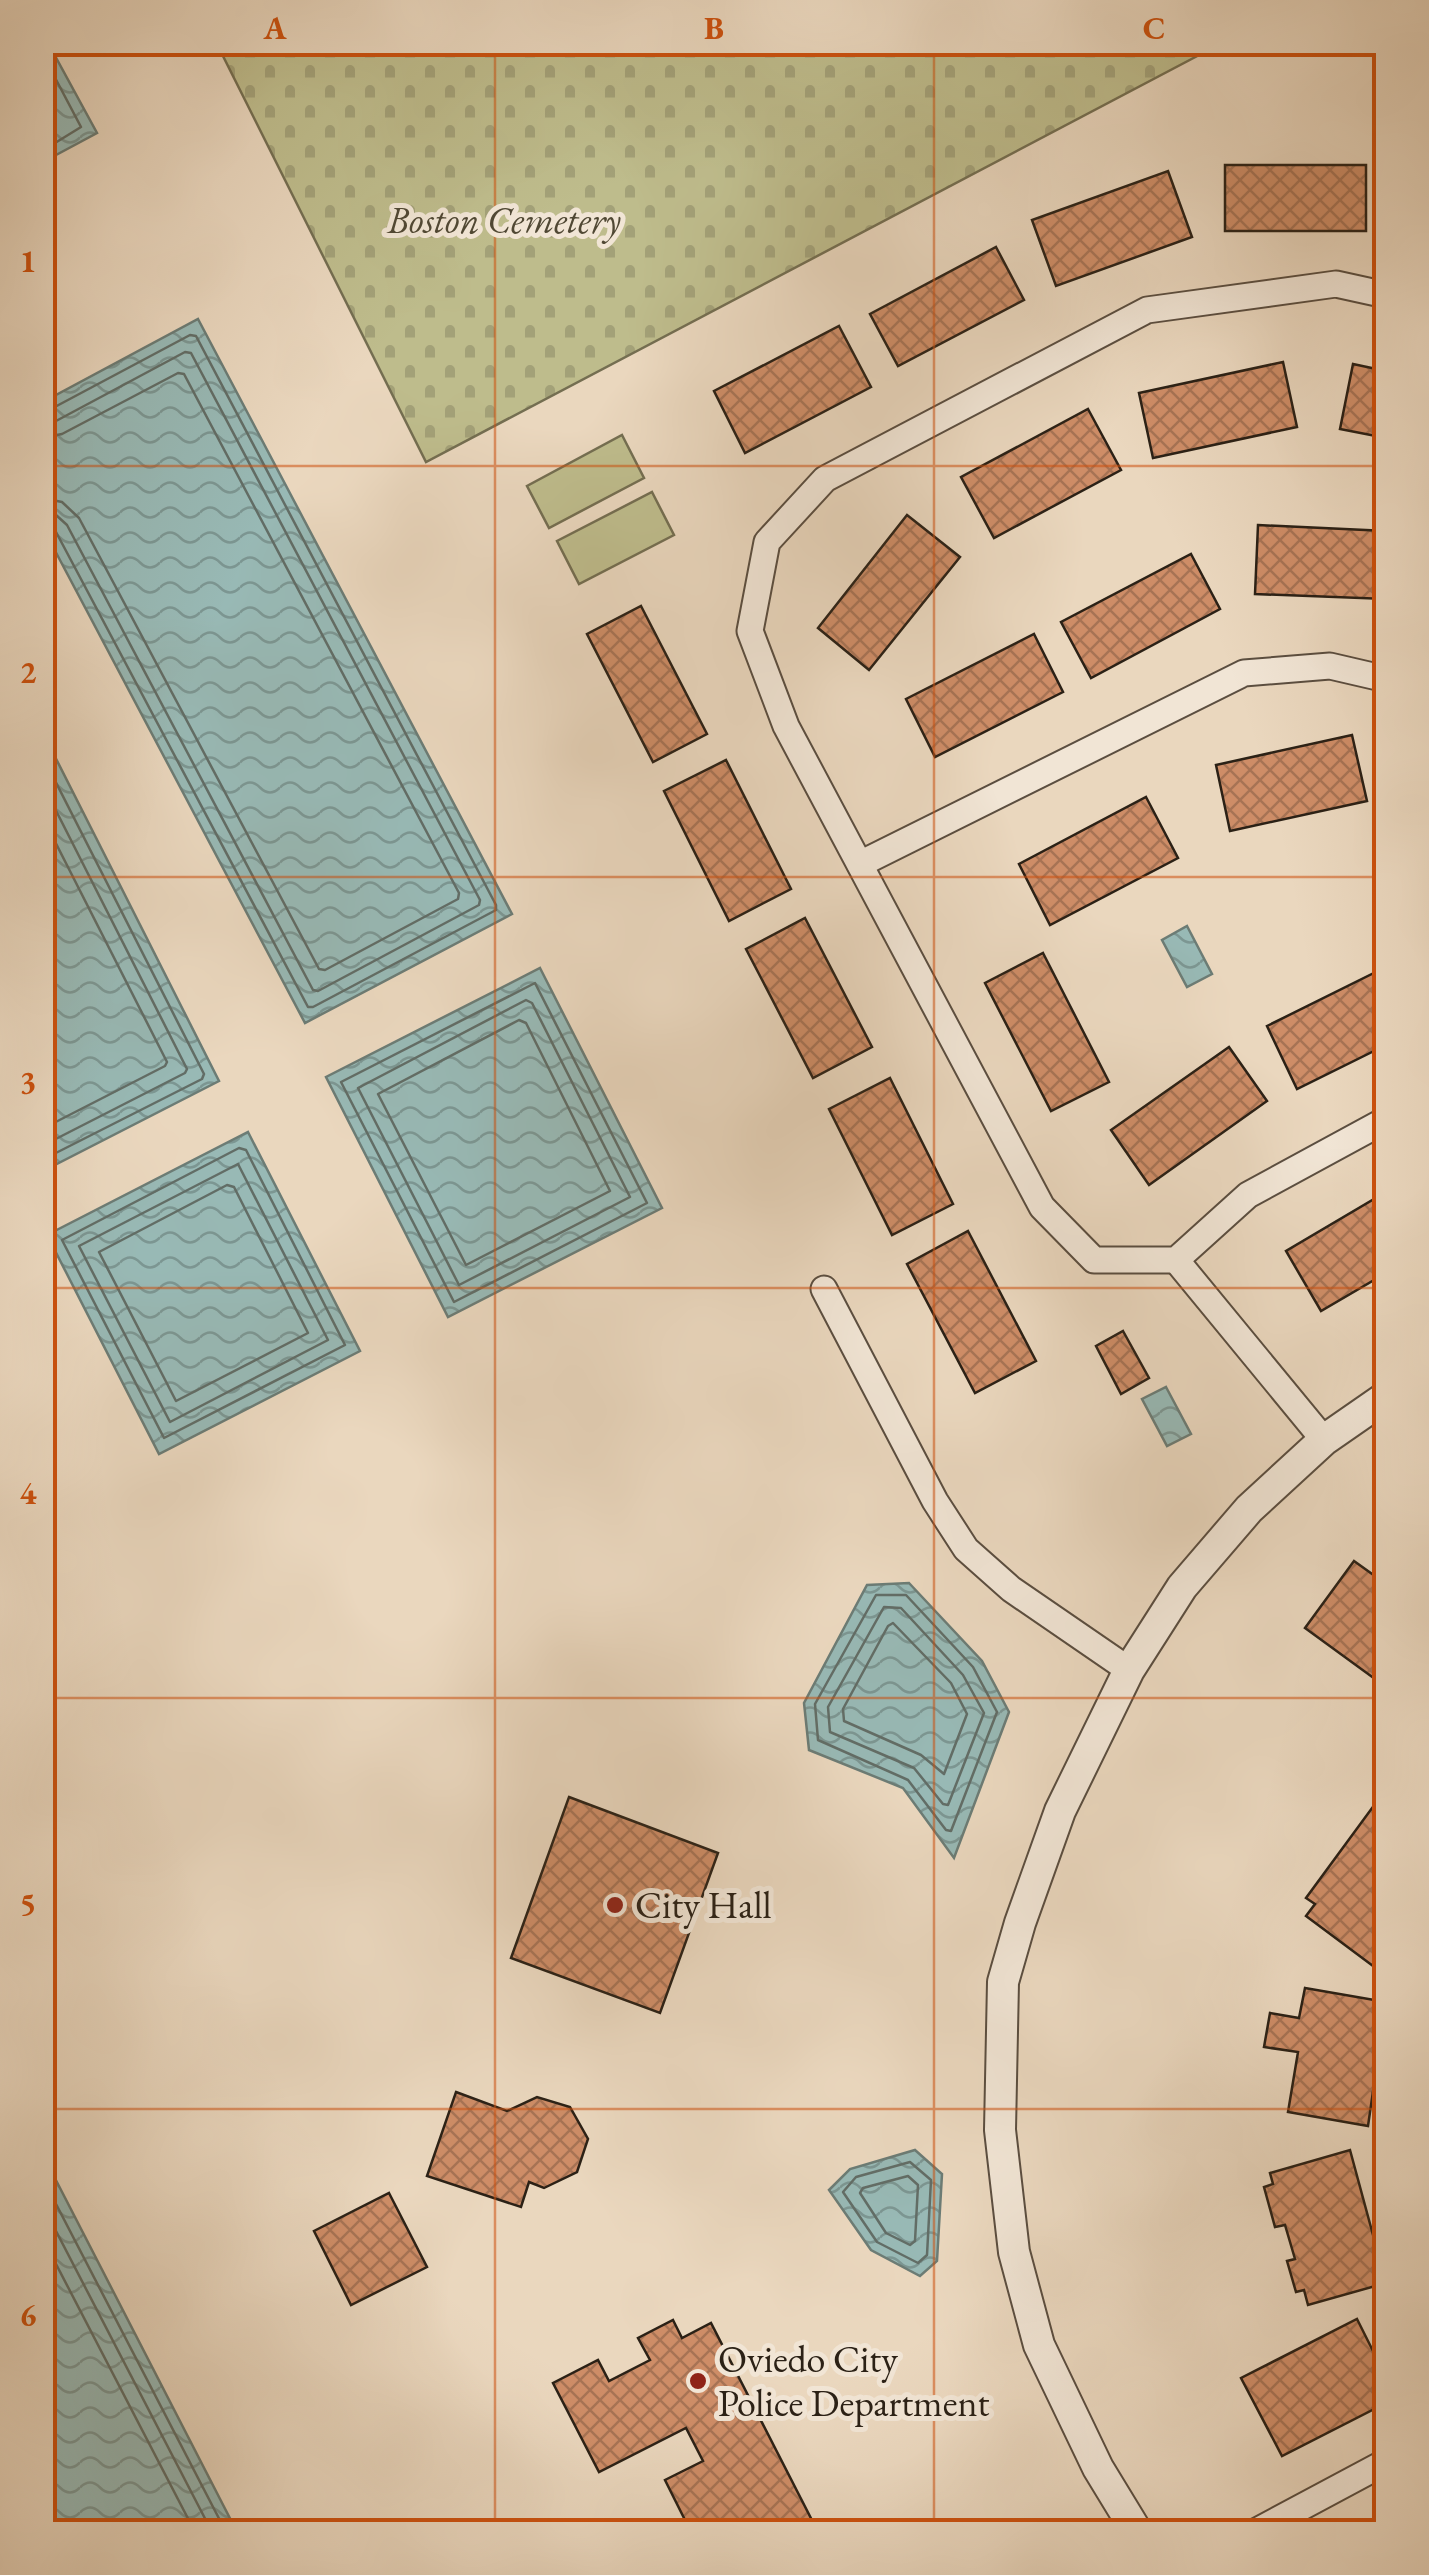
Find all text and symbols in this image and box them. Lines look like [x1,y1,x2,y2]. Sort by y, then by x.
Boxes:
text: A [262,7,287,49]
text: B [704,7,724,49]
text: C [1143,7,1165,49]
park label: Boston Cemetery [386,195,621,244]
text: 1 [20,240,36,282]
text: 2 [20,651,37,693]
text: 3 [20,1061,36,1103]
text: 4 [20,1472,38,1514]
place label: City Hall [635,1880,772,1929]
text: 5 [20,1883,36,1925]
marker: City Hall [604,1894,626,1916]
text: 6 [20,2294,37,2336]
place label: Oviedo City Police Department [718,2334,990,2427]
marker: Oviedo City Police Department [687,2370,709,2392]

